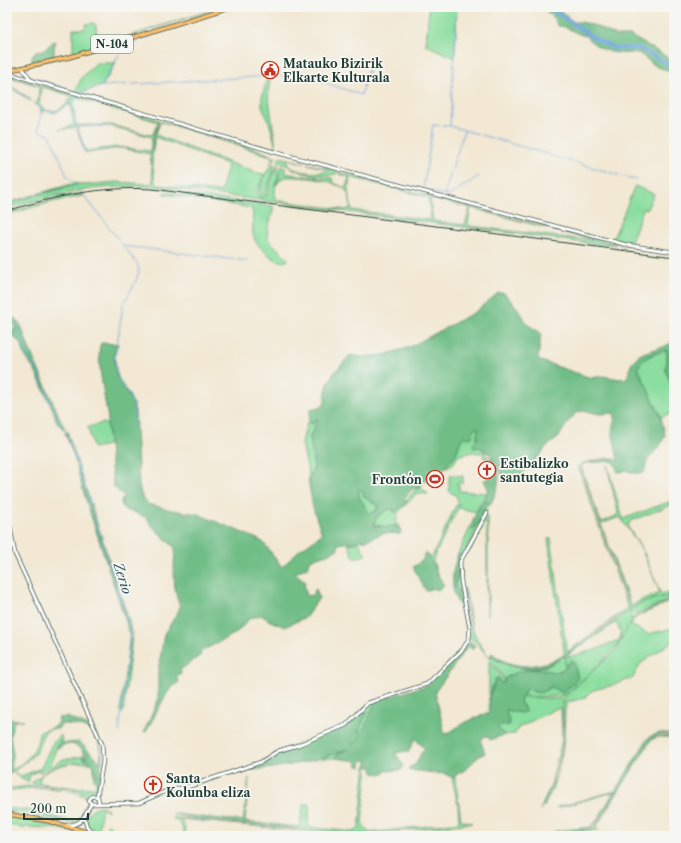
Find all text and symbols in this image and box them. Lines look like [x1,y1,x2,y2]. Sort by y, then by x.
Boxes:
road number: N-104 [91,35,133,53]
place label: Matauko Bizirik Elkarte Kulturala [283,56,391,85]
public building icon: Matauko Bizirik Elkarte Kulturala [260,60,280,80]
place label: Estibalizko santutegia [500,456,569,485]
church icon: Estibalizko santutegia [477,460,497,480]
sports icon: Frontón [425,469,445,489]
place label: Frontón [372,472,423,487]
water label: Zerio [110,559,136,596]
place label: Santa Kolunba eliza [166,771,251,800]
church icon: Santa Kolunba eliza [143,775,163,795]
scale bar [24,795,88,821]
text: 200 m [30,801,67,816]

